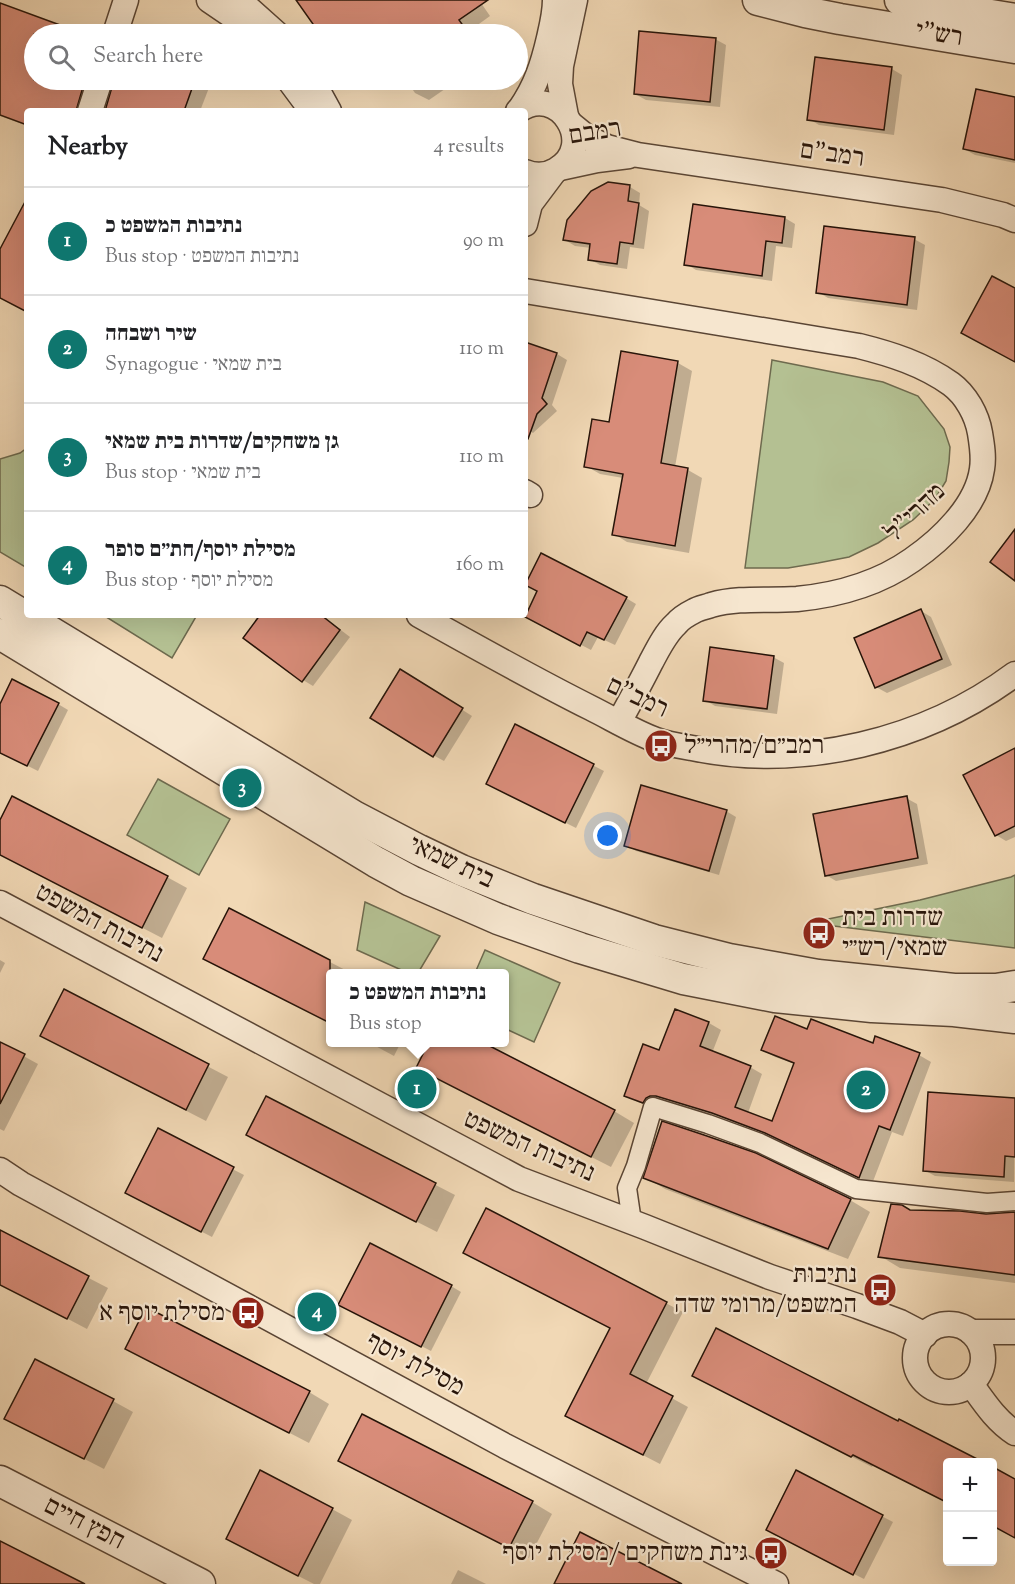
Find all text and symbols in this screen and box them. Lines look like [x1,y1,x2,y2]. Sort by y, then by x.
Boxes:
street label: רש"י [913,13,965,57]
search box [24,24,528,90]
icon: search [45,41,78,74]
text: Search here [93,41,203,73]
street label: רמבם [566,111,624,155]
text: Nearby [48,129,128,166]
street label: רמב"ם [797,132,867,178]
text: 4 results [433,133,504,162]
text: נתיבות המשפט כ [105,211,242,243]
text: 1 [64,227,71,256]
text: 90 m [463,227,504,256]
text: Bus stop · נתיבות המשפט [105,243,299,272]
text: שיר ושבחה [105,319,197,351]
text: 2 [63,335,72,364]
text: 110 m [459,335,504,364]
text: Synagogue · בית שמאי [105,351,282,380]
text: גן משחקים/שדרות בית שמאי [105,427,339,459]
text: 3 [63,443,72,472]
text: 110 m [459,443,504,472]
text: Bus stop · בית שמאי [105,459,261,488]
street label: מהרי"ל [877,475,955,551]
text: מסילת יוסף/חת״ם סופר [105,535,296,567]
text: 4 [62,551,73,580]
text: 160 m [456,551,504,580]
text: Bus stop · מסילת יוסף [105,567,273,596]
street label: רמב"ם [600,668,674,728]
bus stop icon: רמב״ם/מהרי״ל [643,728,679,764]
place label: רמב״ם/מהרי״ל [684,728,824,765]
pin: 3 [222,766,262,810]
your location [593,821,622,850]
street label: בית שמאי [402,827,500,899]
street label: נתיבות המשפט [28,875,170,973]
place label: שדרות בית שמאי/רש״י [842,900,947,967]
bus stop icon: שדרות בית שמאי/רש״י [801,915,837,951]
popup [326,969,509,1047]
text: נתיבות המשפט כ [349,978,486,1010]
text: Bus stop [349,1010,422,1039]
pin: 1 [398,1066,436,1112]
pin: 2 [846,1068,886,1112]
street label: נתיבות המשפט [457,1102,601,1192]
place label: נתיבות המשפט/מרומי שדה [674,1257,857,1324]
bus stop icon: נתיבות המשפט/מרומי שדה [862,1272,898,1308]
pin: 4 [298,1290,336,1334]
place label: מסילת יוסף א [99,1295,225,1332]
bus stop icon: מסילת יוסף א [230,1295,266,1331]
street label: מסילת יוסף [359,1324,471,1406]
map controls [943,1458,997,1566]
button: + [943,1458,997,1512]
street label: חפץ חיים [37,1488,131,1560]
button: − [943,1512,997,1566]
place label: גינת משחקים /מסילת יוסף [502,1535,748,1572]
bus stop icon: גינת משחקים /מסילת יוסף [753,1535,789,1571]

